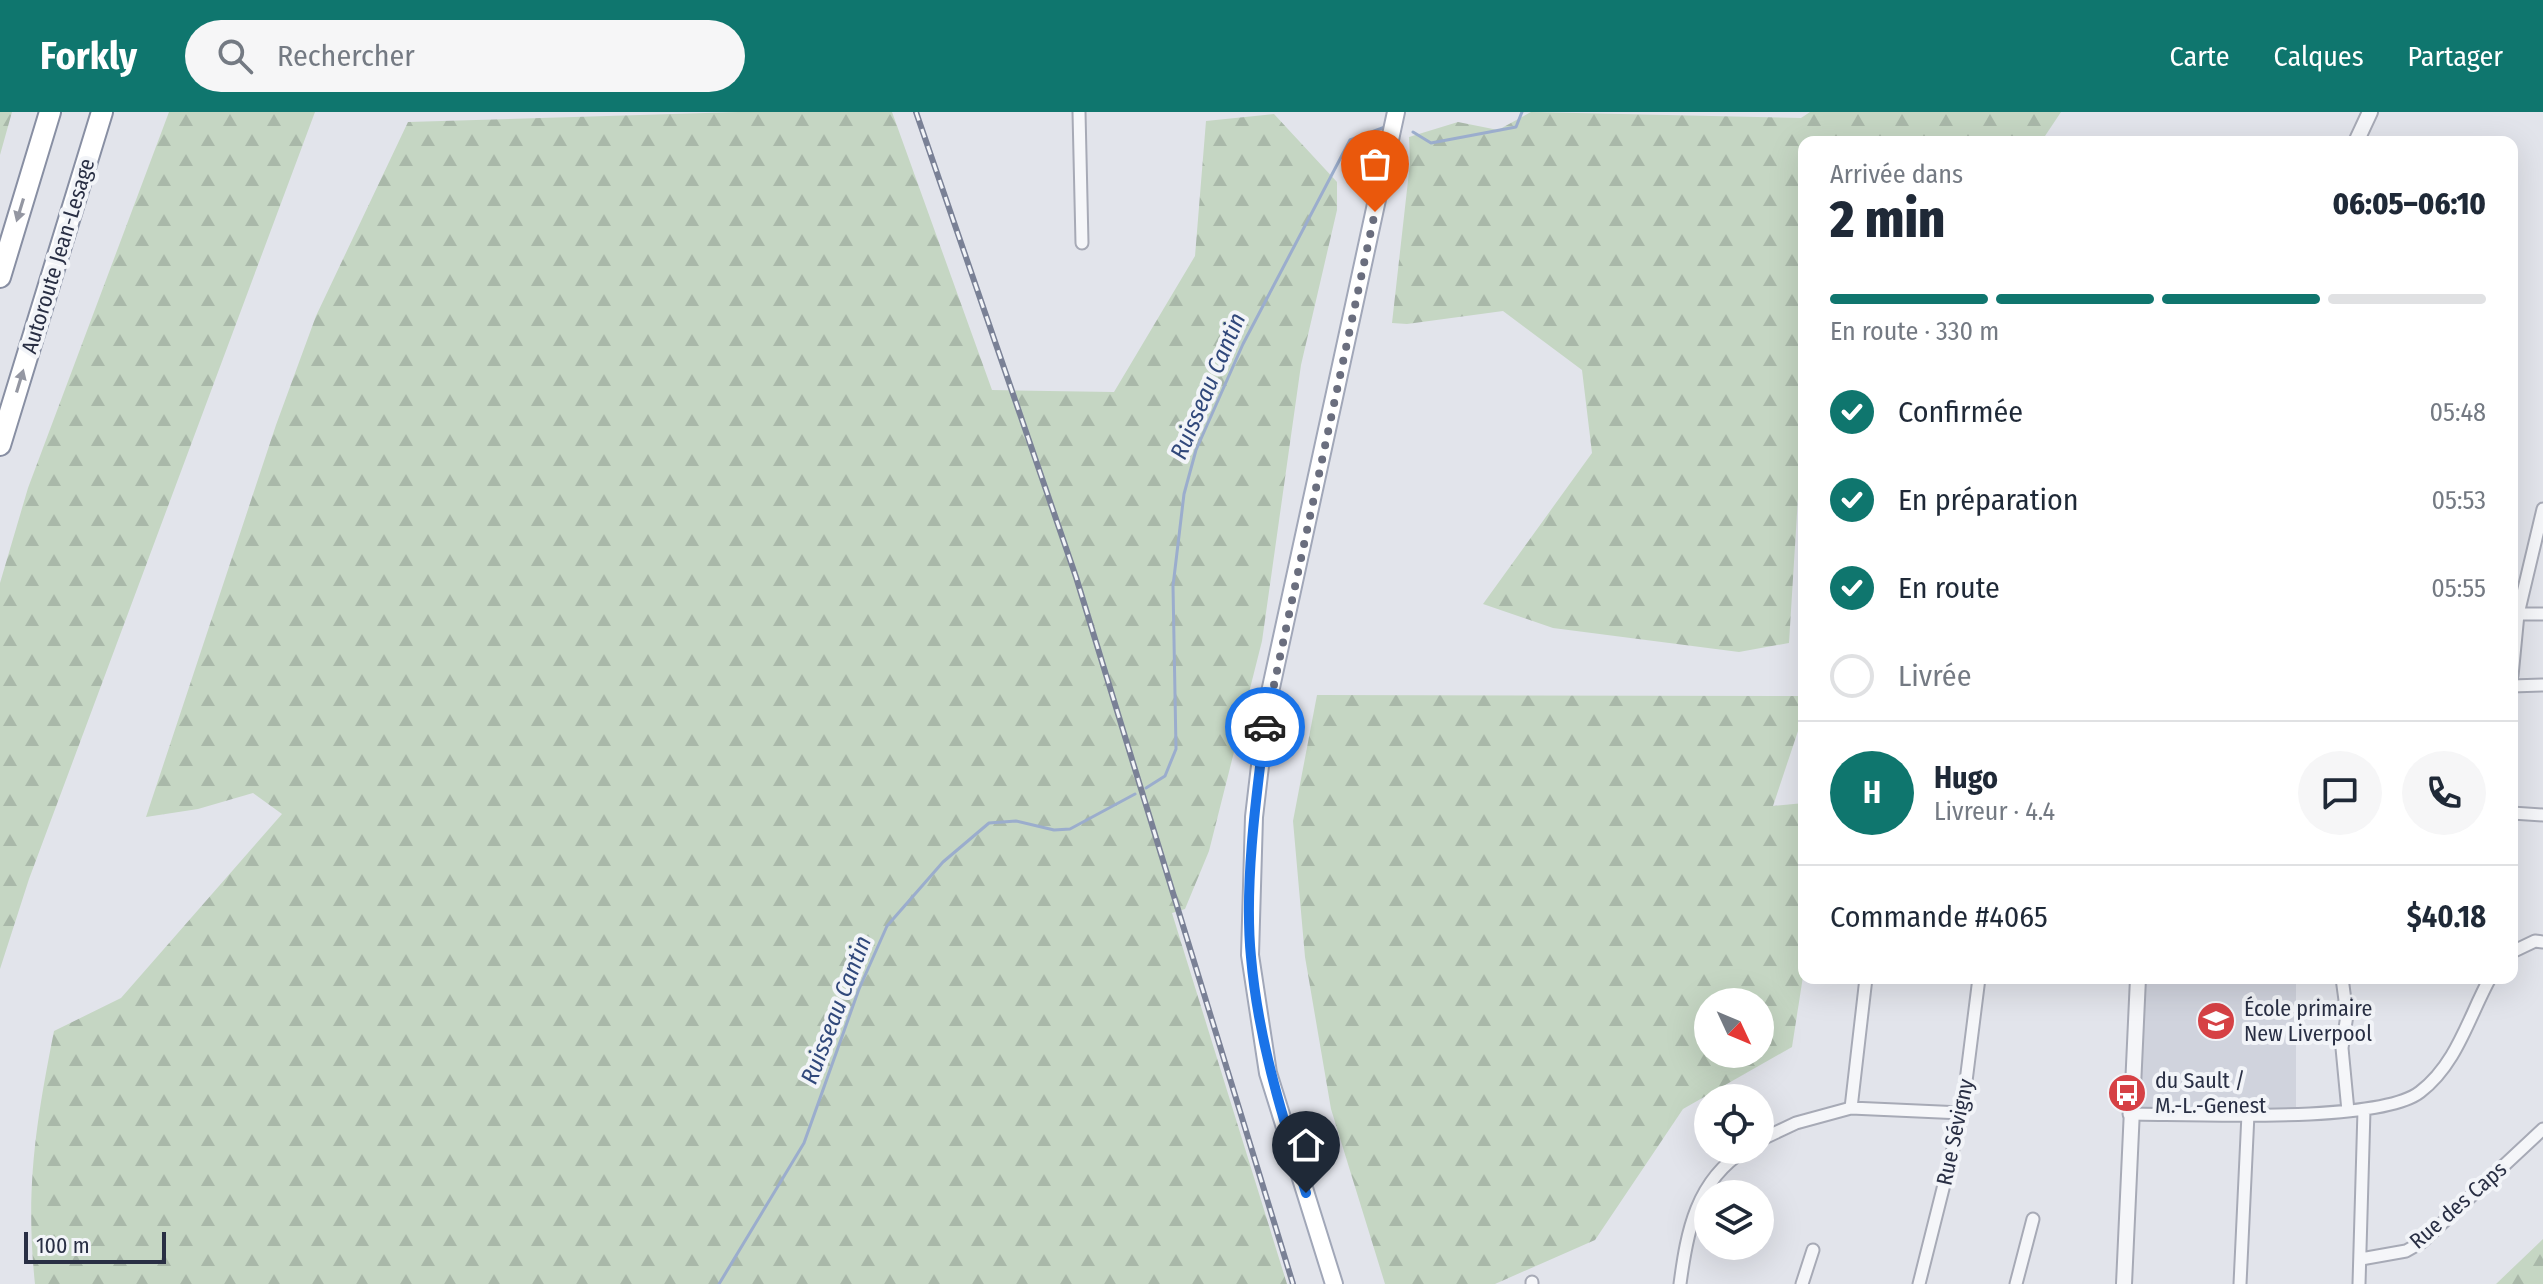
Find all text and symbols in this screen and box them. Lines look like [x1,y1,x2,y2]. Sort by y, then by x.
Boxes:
search box [185,20,745,92]
text: Forkly [40,33,137,79]
icon: search [213,34,257,78]
text: Rechercher [277,38,415,74]
text: Carte [2170,40,2230,73]
text: Calques [2274,40,2364,73]
text: Partager [2408,40,2503,73]
pin [1341,130,1409,212]
icon: bag [1353,142,1397,186]
street label: Autoroute Jean-Lesage [15,155,101,357]
text: Arrivée dans [1830,159,1963,190]
text: 06:05–06:10 [2332,186,2486,222]
text: 2 min [1830,188,1945,251]
one-way arrow [14,198,26,222]
water label: Ruisseau Cantin [1165,309,1251,463]
text: En route · 330 m [1830,316,1999,347]
one-way arrow [14,369,27,393]
icon: check [1830,390,1874,434]
text: Confirmée [1898,394,2023,430]
text: 05:48 [2430,397,2486,428]
icon: check [1830,478,1874,522]
text: En préparation [1898,482,2079,518]
text: 05:53 [2431,485,2486,516]
icon: check [1830,566,1874,610]
text: En route [1898,570,2000,606]
text: 05:55 [2431,573,2486,604]
text: Livrée [1898,658,1971,694]
courier [1225,687,1305,767]
icon: car [1243,705,1287,749]
button: chat [2298,751,2382,835]
button: phone [2402,751,2486,835]
text: Hugo [1934,760,1998,796]
text: H [1863,775,1881,811]
text: Livreur · 4.4 [1934,796,2055,827]
text: Commande #4065 [1830,899,2048,935]
text: $40.18 [2407,899,2486,935]
water label: Ruisseau Cantin [795,932,877,1088]
north arrow [1694,988,1774,1068]
map controls [1694,988,1774,1260]
place label: École primaire New Liverpool [2244,995,2372,1047]
school or university icon: École primaire New Liverpool [2195,1000,2237,1042]
place label: du Sault / M.-L.-Genest [2155,1067,2267,1119]
bus stop icon: du Sault / M.-L.-Genest [2106,1072,2148,1114]
street label: Rue Sévigny [1931,1076,1979,1188]
button: locate [1694,1084,1774,1164]
pin [1272,1111,1340,1193]
icon: home [1284,1123,1328,1167]
street label: Rue des Caps [2404,1156,2512,1254]
button: layers [1694,1180,1774,1260]
scale bar [24,1228,166,1264]
text: 100 m [36,1232,90,1259]

